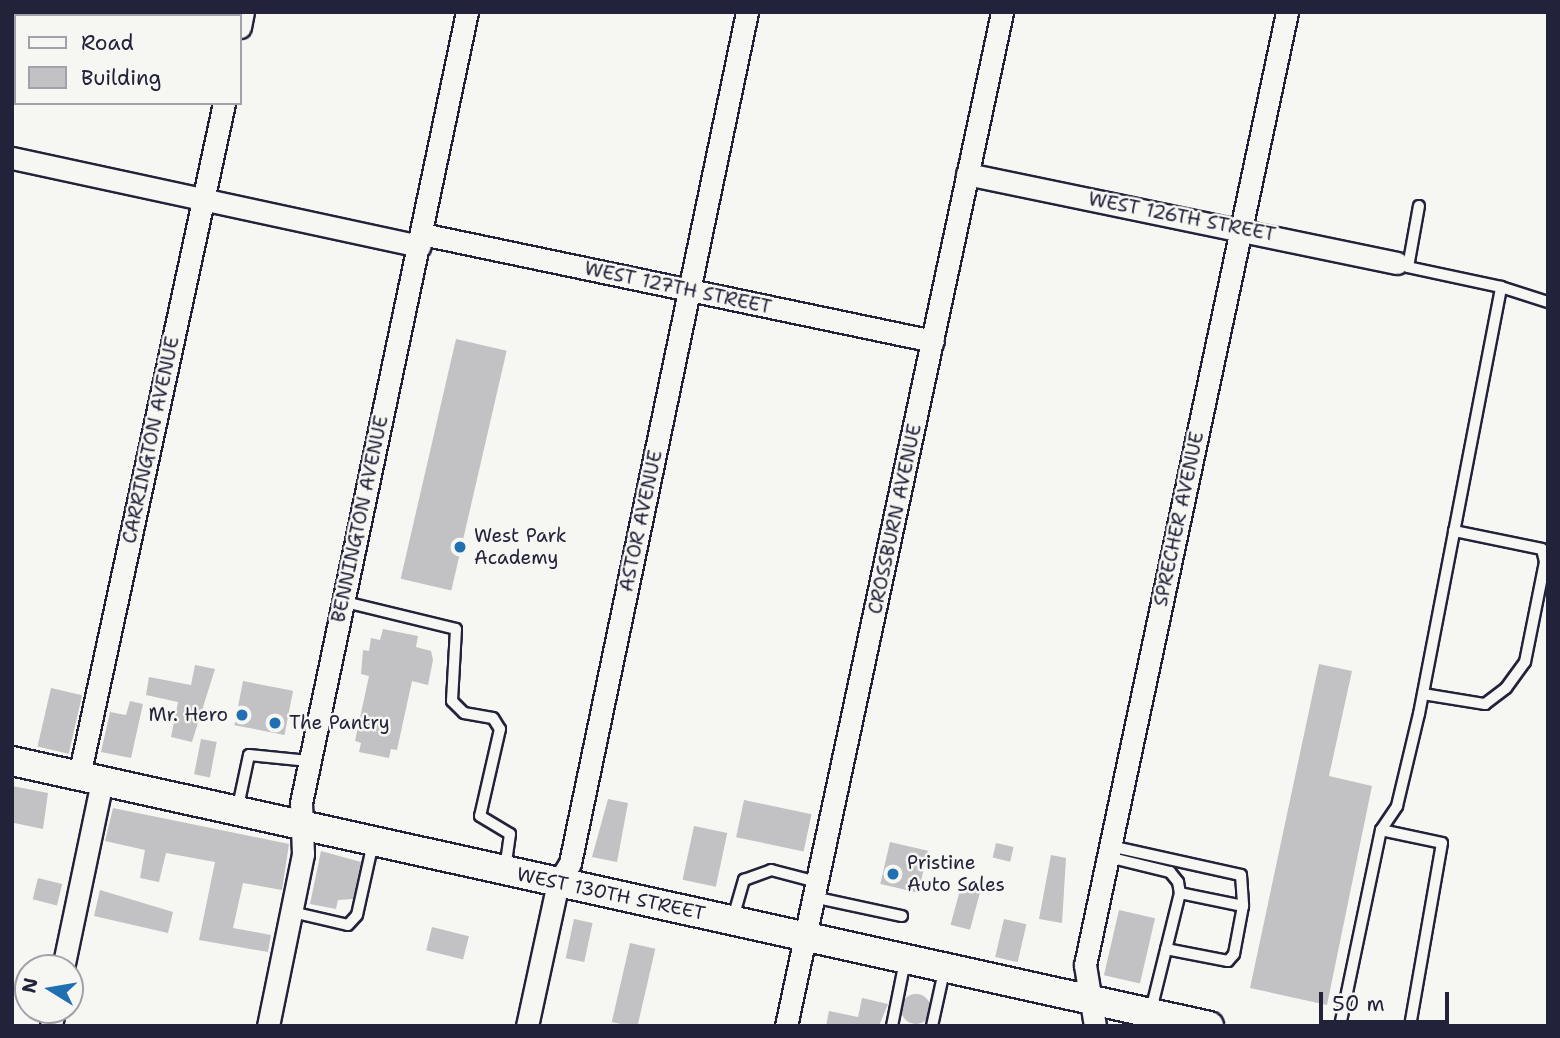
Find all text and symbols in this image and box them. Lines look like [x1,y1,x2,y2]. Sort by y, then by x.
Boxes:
legend [14,14,242,105]
text: Road [81,29,134,57]
text: Building [81,64,161,92]
street label: WEST 126TH STREET [1086,188,1278,246]
street label: WEST 127TH STREET [582,257,774,319]
street label: CARRINGTON AVENUE [118,334,184,546]
street label: BENNINGTON AVENUE [327,413,393,625]
street label: CROSSBURN AVENUE [864,422,926,616]
street label: SPRECHER AVENUE [1149,429,1209,609]
street label: ASTOR AVENUE [615,448,667,594]
place label: West Park Academy [474,525,567,569]
marker: West Park Academy [452,539,468,555]
place label: Mr. Hero [148,704,228,726]
marker: Mr. Hero [234,707,250,723]
place label: The Pantry [289,712,390,734]
marker: The Pantry [267,715,283,731]
place label: Pristine Auto Sales [907,852,1005,896]
street label: WEST 130TH STREET [515,863,707,925]
marker: Pristine Auto Sales [885,866,901,882]
north arrow [14,954,84,1024]
text: N [16,976,44,995]
scale bar [1322,978,1452,1022]
text: 50 m [1332,990,1385,1018]

